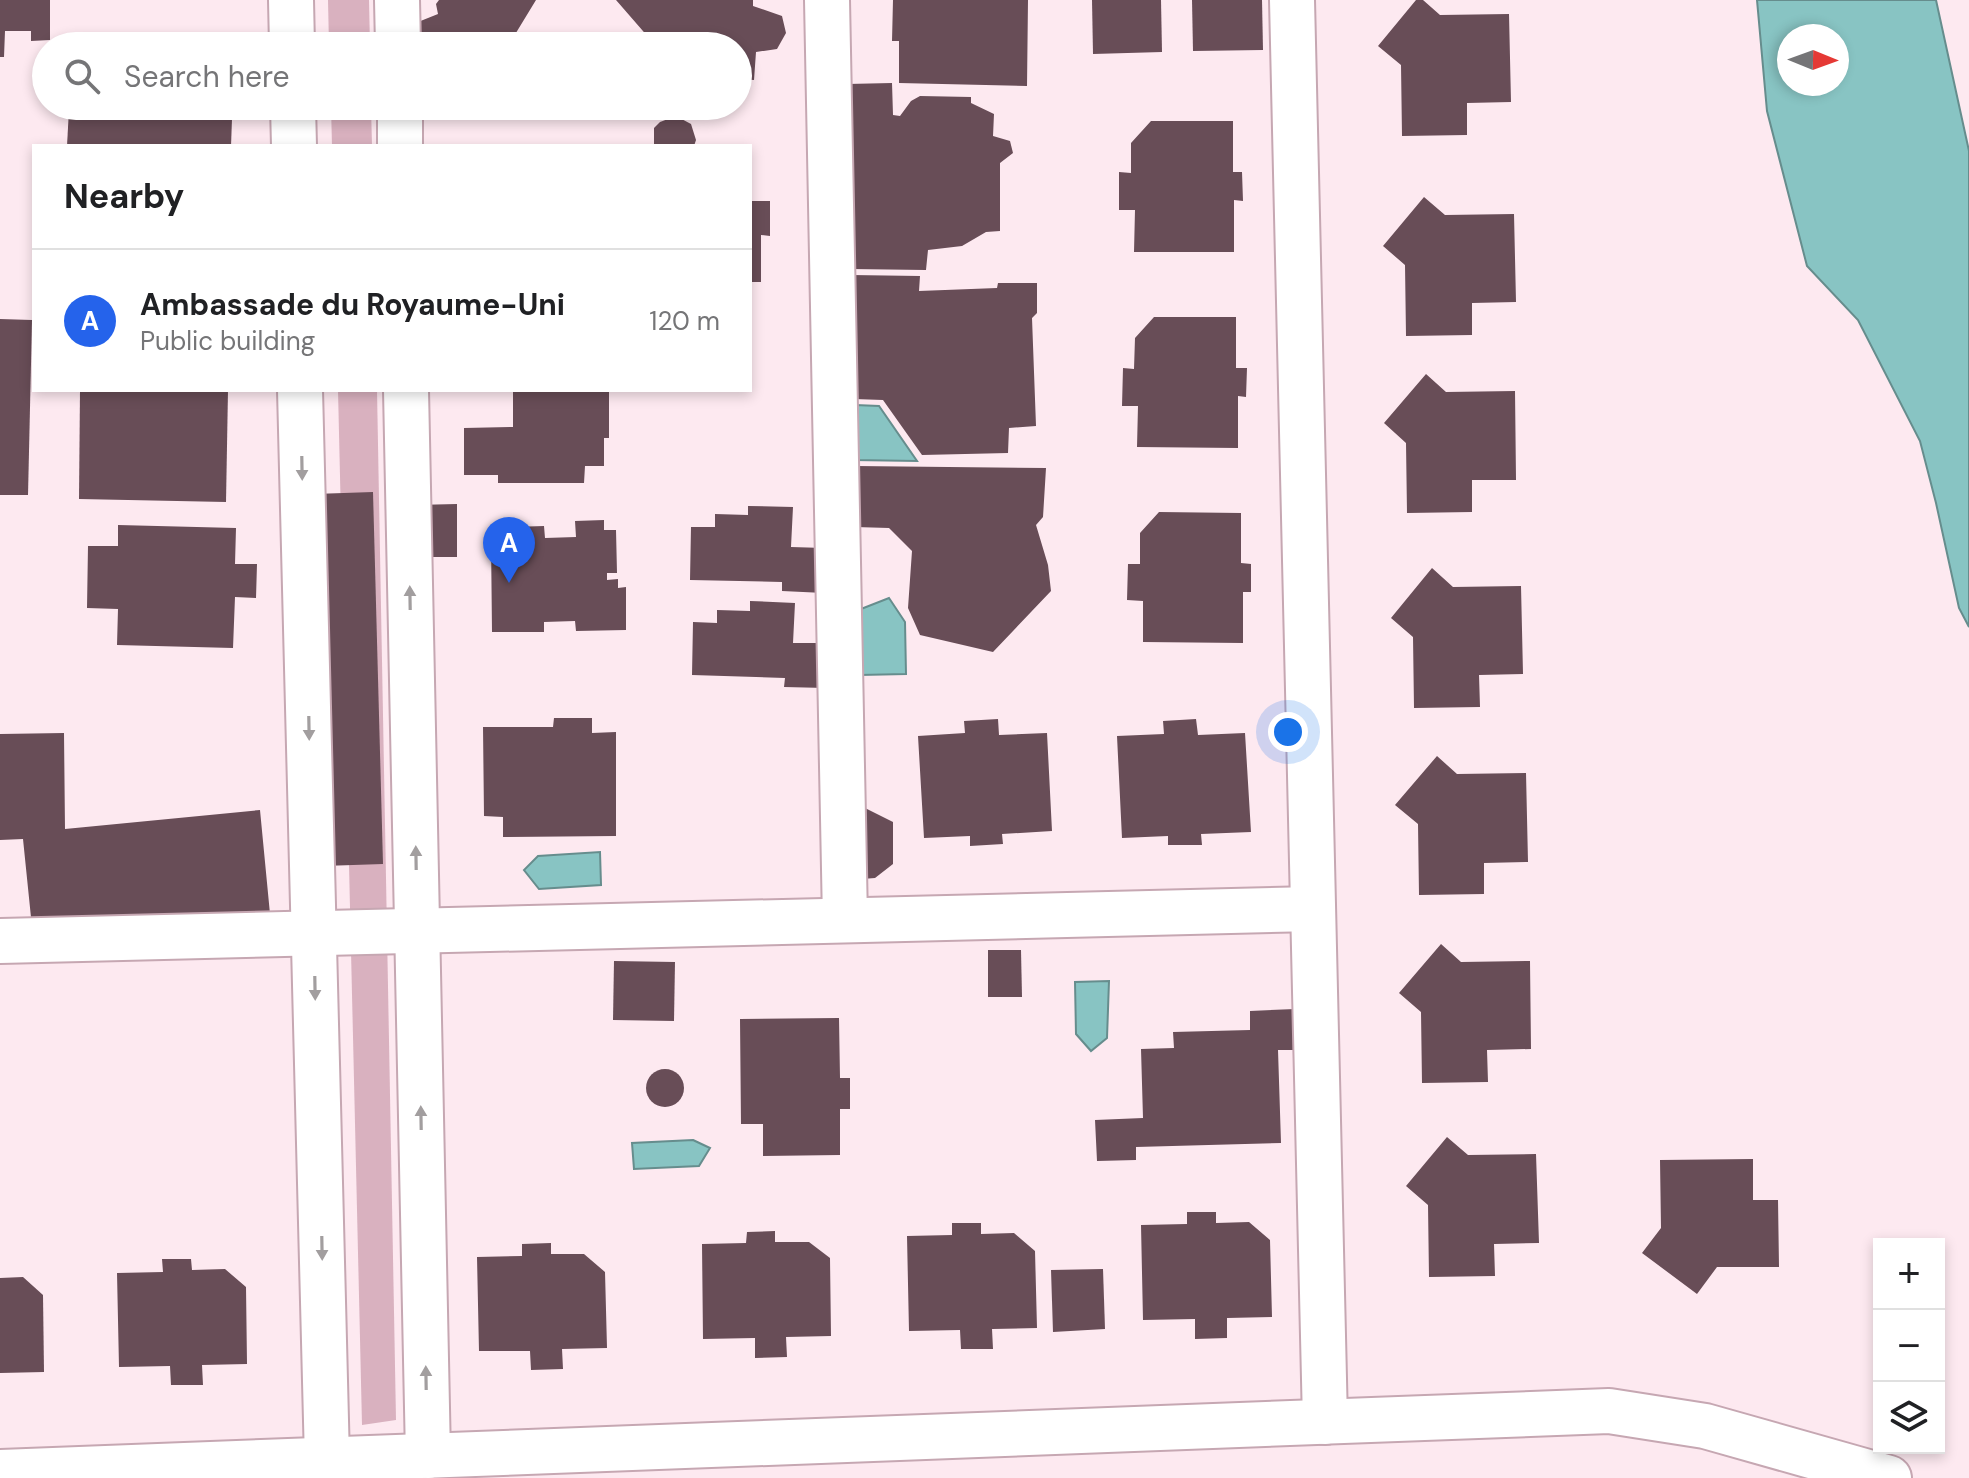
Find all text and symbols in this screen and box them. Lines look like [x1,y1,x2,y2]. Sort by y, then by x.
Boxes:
north arrow [1777,24,1849,96]
search box [32,32,752,120]
icon: search [60,54,104,98]
text: Search here [124,57,290,96]
text: Nearby [64,174,184,219]
text: Ambassade du Royaume-Uni [140,285,565,324]
text: A [81,304,99,338]
text: 120 m [649,304,720,338]
text: Public building [140,324,315,358]
one-way arrow [296,456,309,481]
pin: A [483,517,535,583]
one-way arrow [404,585,416,610]
your location [1268,712,1308,752]
one-way arrow [302,716,315,741]
one-way arrow [409,845,422,870]
one-way arrow [309,976,322,1001]
one-way arrow [415,1105,427,1130]
one-way arrow [316,1236,328,1261]
map controls [1873,1238,1945,1454]
button: + [1873,1238,1945,1310]
button: − [1873,1310,1945,1382]
one-way arrow [420,1365,432,1390]
button: layers [1873,1382,1945,1454]

